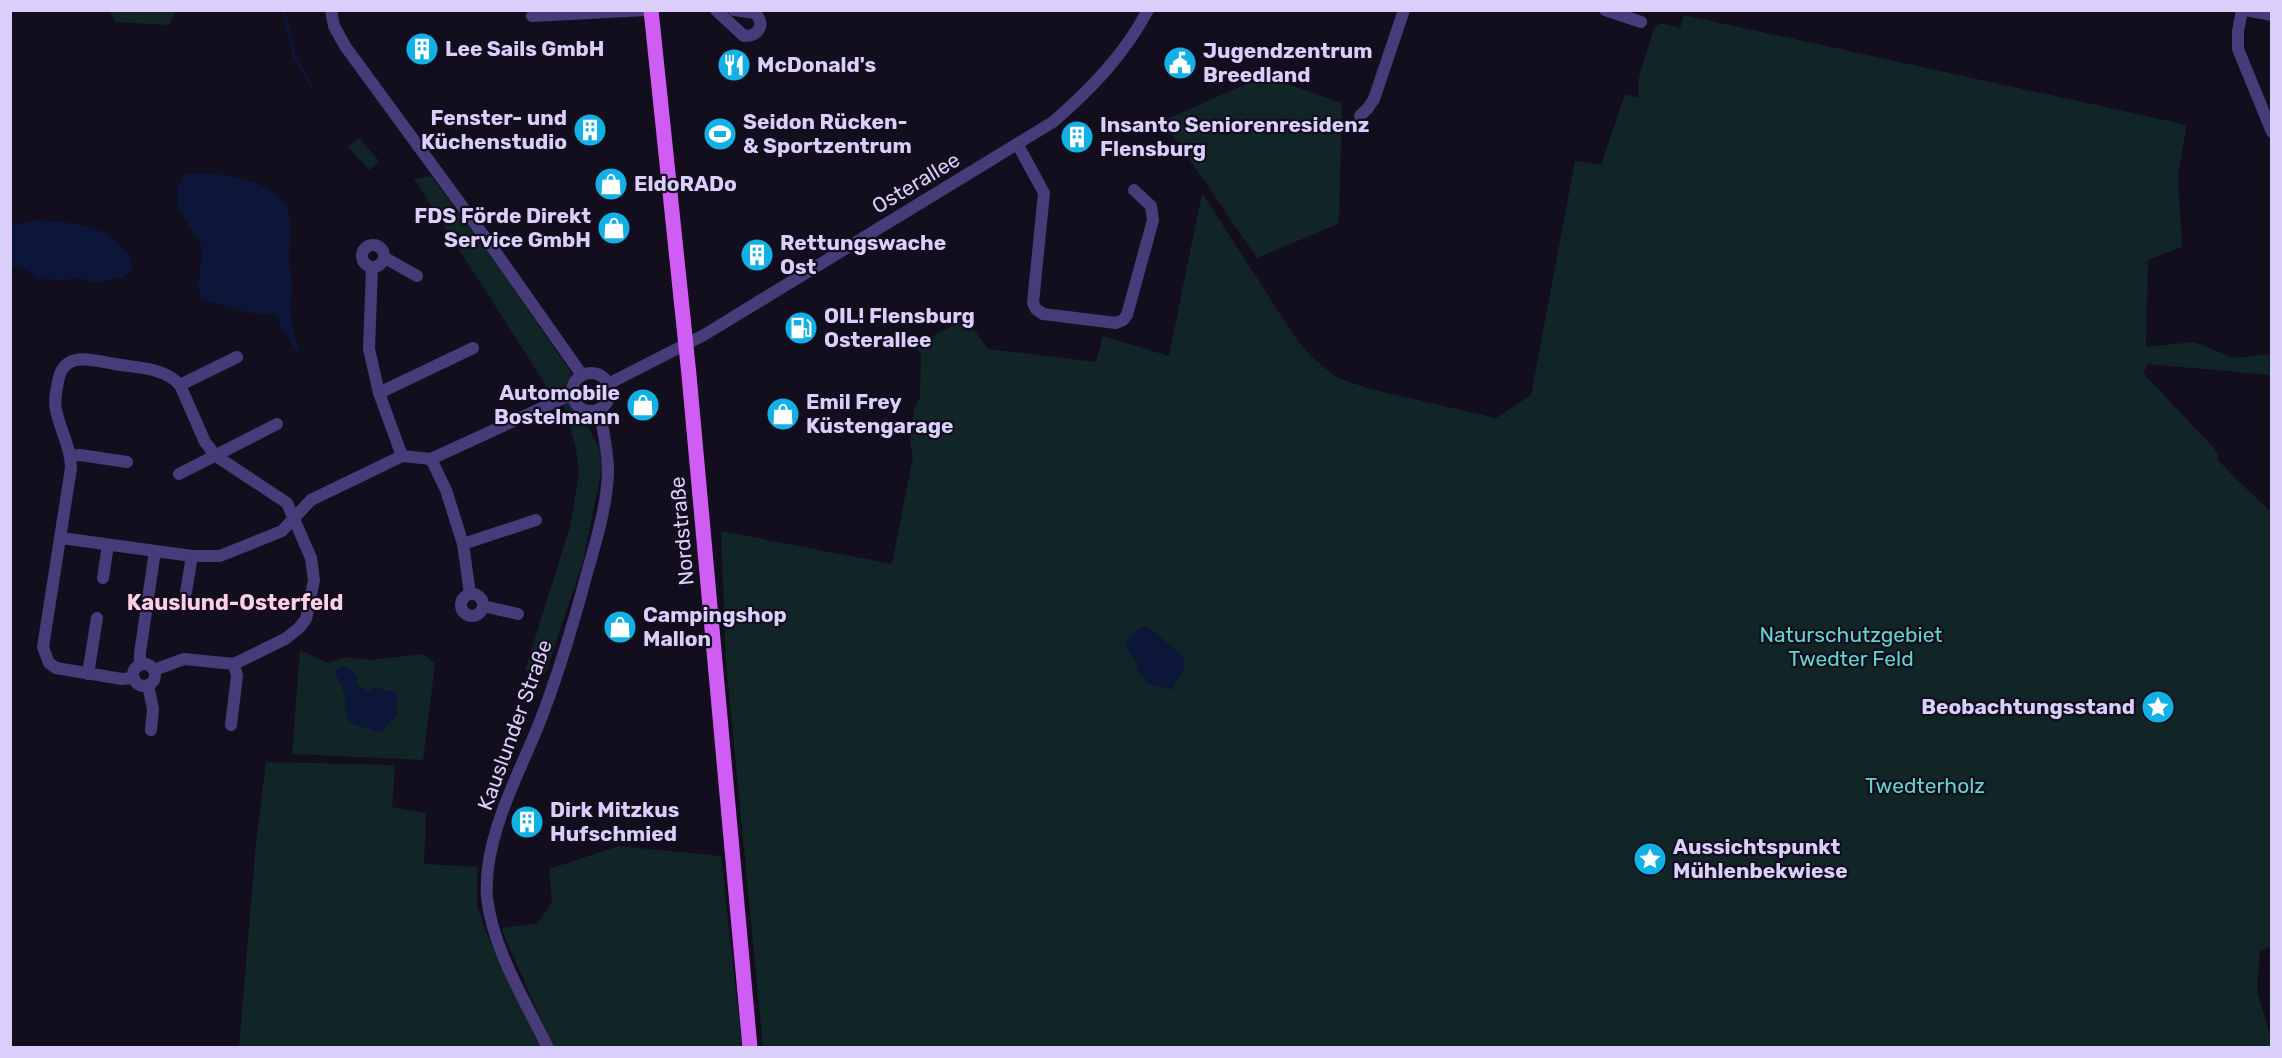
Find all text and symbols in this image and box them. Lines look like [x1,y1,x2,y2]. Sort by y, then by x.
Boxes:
building icon: Lee Sails GmbH [404,31,440,67]
place label: Lee Sails GmbH [445,36,605,61]
place label: Jugendzentrum Breedland [1203,38,1372,87]
public building icon: Jugendzentrum Breedland [1162,45,1198,81]
restaurant icon: McDonald's [716,47,752,83]
place label: McDonald's [757,52,876,77]
place label: Fenster- und Küchenstudio [421,105,567,154]
place label: Seidon Rücken- & Sportzentrum [743,109,912,158]
building icon: Fenster- und Küchenstudio [572,112,608,148]
place label: Insanto Seniorenresidenz Flensburg [1100,112,1369,161]
sports icon: Seidon Rücken- & Sportzentrum [702,116,738,152]
building icon: Insanto Seniorenresidenz Flensburg [1059,119,1095,155]
street label: Osterallee [867,147,964,219]
shop icon: EldoRADo [593,166,629,202]
place label: EldoRADo [634,171,737,196]
place label: FDS Förde Direkt Service GmbH [414,203,591,252]
shop icon: FDS Förde Direkt Service GmbH [596,210,632,246]
place label: Rettungswache Ost [780,230,946,279]
building icon: Rettungswache Ost [739,237,775,273]
place label: OIL! Flensburg Osterallee [824,303,975,352]
fuel station icon: OIL! Flensburg Osterallee [783,310,819,346]
place label: Automobile Bostelmann [494,380,620,429]
shop icon: Automobile Bostelmann [625,387,661,423]
place label: Emil Frey Küstengarage [806,389,954,438]
shop icon: Emil Frey Küstengarage [765,396,801,432]
street label: Nordstraße [664,475,699,587]
district label: Kauslund-Osterfeld [127,589,343,616]
place label: Campingshop Mallon [643,602,787,651]
shop icon: Campingshop Mallon [602,609,638,645]
park label: Naturschutzgebiet Twedter Feld [1759,622,1943,671]
street label: Kauslunder Straße [472,636,557,813]
place icon: Beobachtungsstand [2140,689,2176,725]
place label: Beobachtungsstand [1921,694,2135,719]
park label: Twedterholz [1865,773,1985,798]
place label: Dirk Mitzkus Hufschmied [550,797,679,846]
building icon: Dirk Mitzkus Hufschmied [509,804,545,840]
place label: Aussichtspunkt Mühlenbekwiese [1673,834,1848,883]
place icon: Aussichtspunkt Mühlenbekwiese [1632,841,1668,877]

